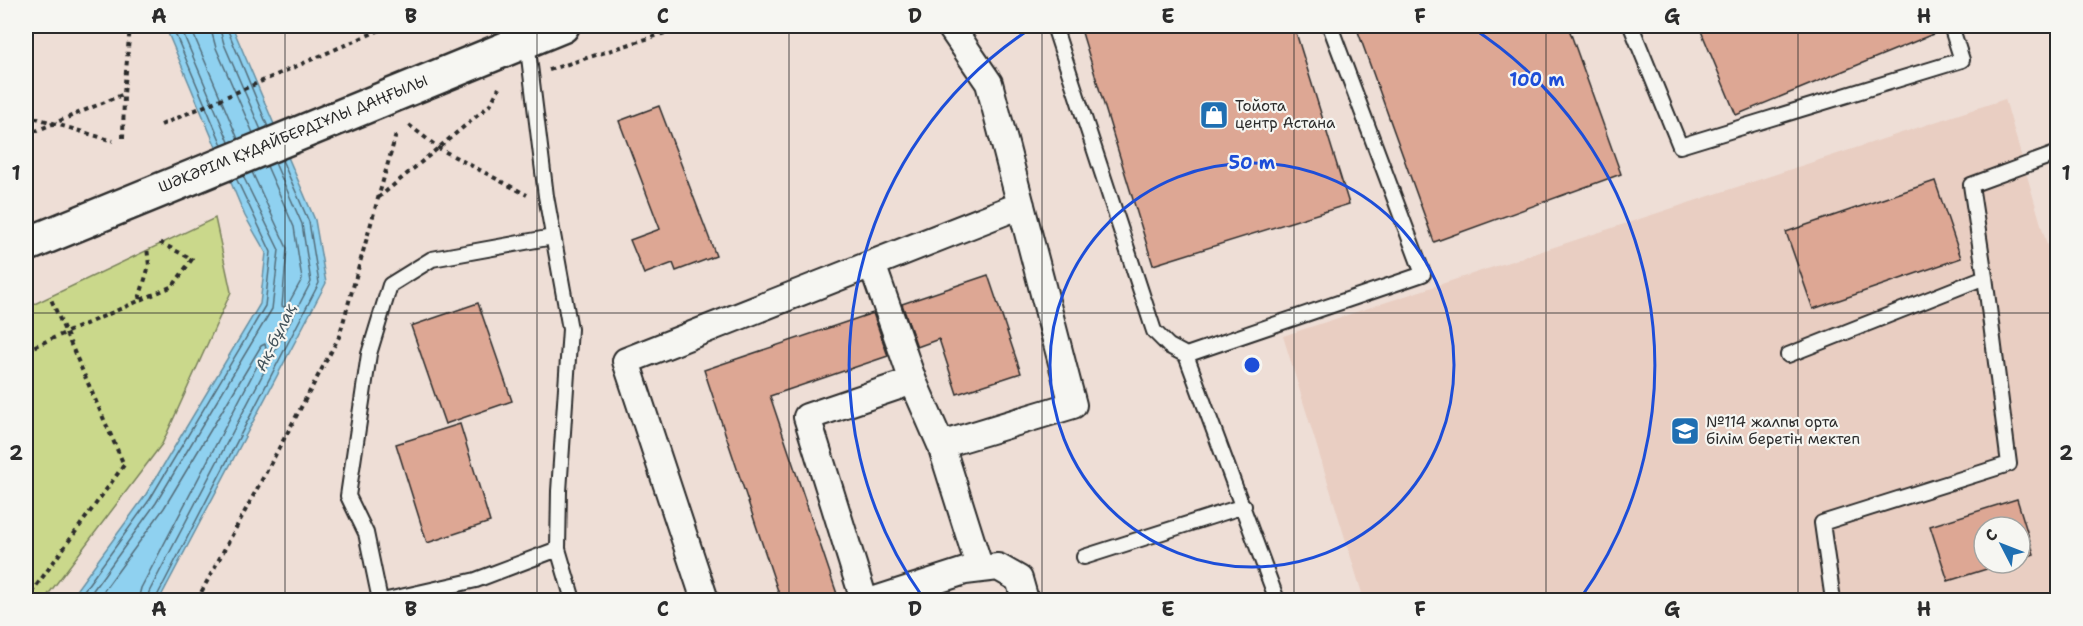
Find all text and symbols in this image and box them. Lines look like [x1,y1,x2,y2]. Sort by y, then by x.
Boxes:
text: A [151,3,167,29]
text: B [405,3,417,29]
text: C [657,3,669,29]
text: D [908,3,922,29]
text: E [1161,3,1175,29]
text: F [1414,3,1426,29]
text: G [1664,3,1680,29]
text: H [1917,3,1931,29]
text: 100 m [1509,68,1565,92]
street label: ШӘКӘРІМ ҚҰДАЙБЕРДІҰЛЫ ДАҢҒЫЛЫ [155,70,431,197]
place label: Тойота центр Астана [1235,96,1336,133]
shop icon: Тойота центр Астана [1198,99,1230,131]
text: 50 m [1229,151,1276,175]
text: 1 [11,160,21,186]
text: 1 [2061,160,2071,186]
water label: Ақ-бұлақ [250,300,301,375]
centre of rings [1242,355,1262,375]
place label: №114 жалпы орта білім беретін мектеп [1706,412,1860,449]
school or university icon: №114 жалпы орта білім беретін мектеп [1669,415,1701,447]
text: 2 [9,440,23,466]
text: 2 [2059,440,2073,466]
north arrow [1972,515,2032,575]
text: С [1980,524,2002,546]
text: A [151,596,167,622]
text: B [405,596,417,622]
text: C [657,596,669,622]
text: D [908,596,922,622]
text: E [1161,596,1175,622]
text: F [1414,596,1426,622]
text: G [1664,596,1680,622]
text: H [1917,596,1931,622]

